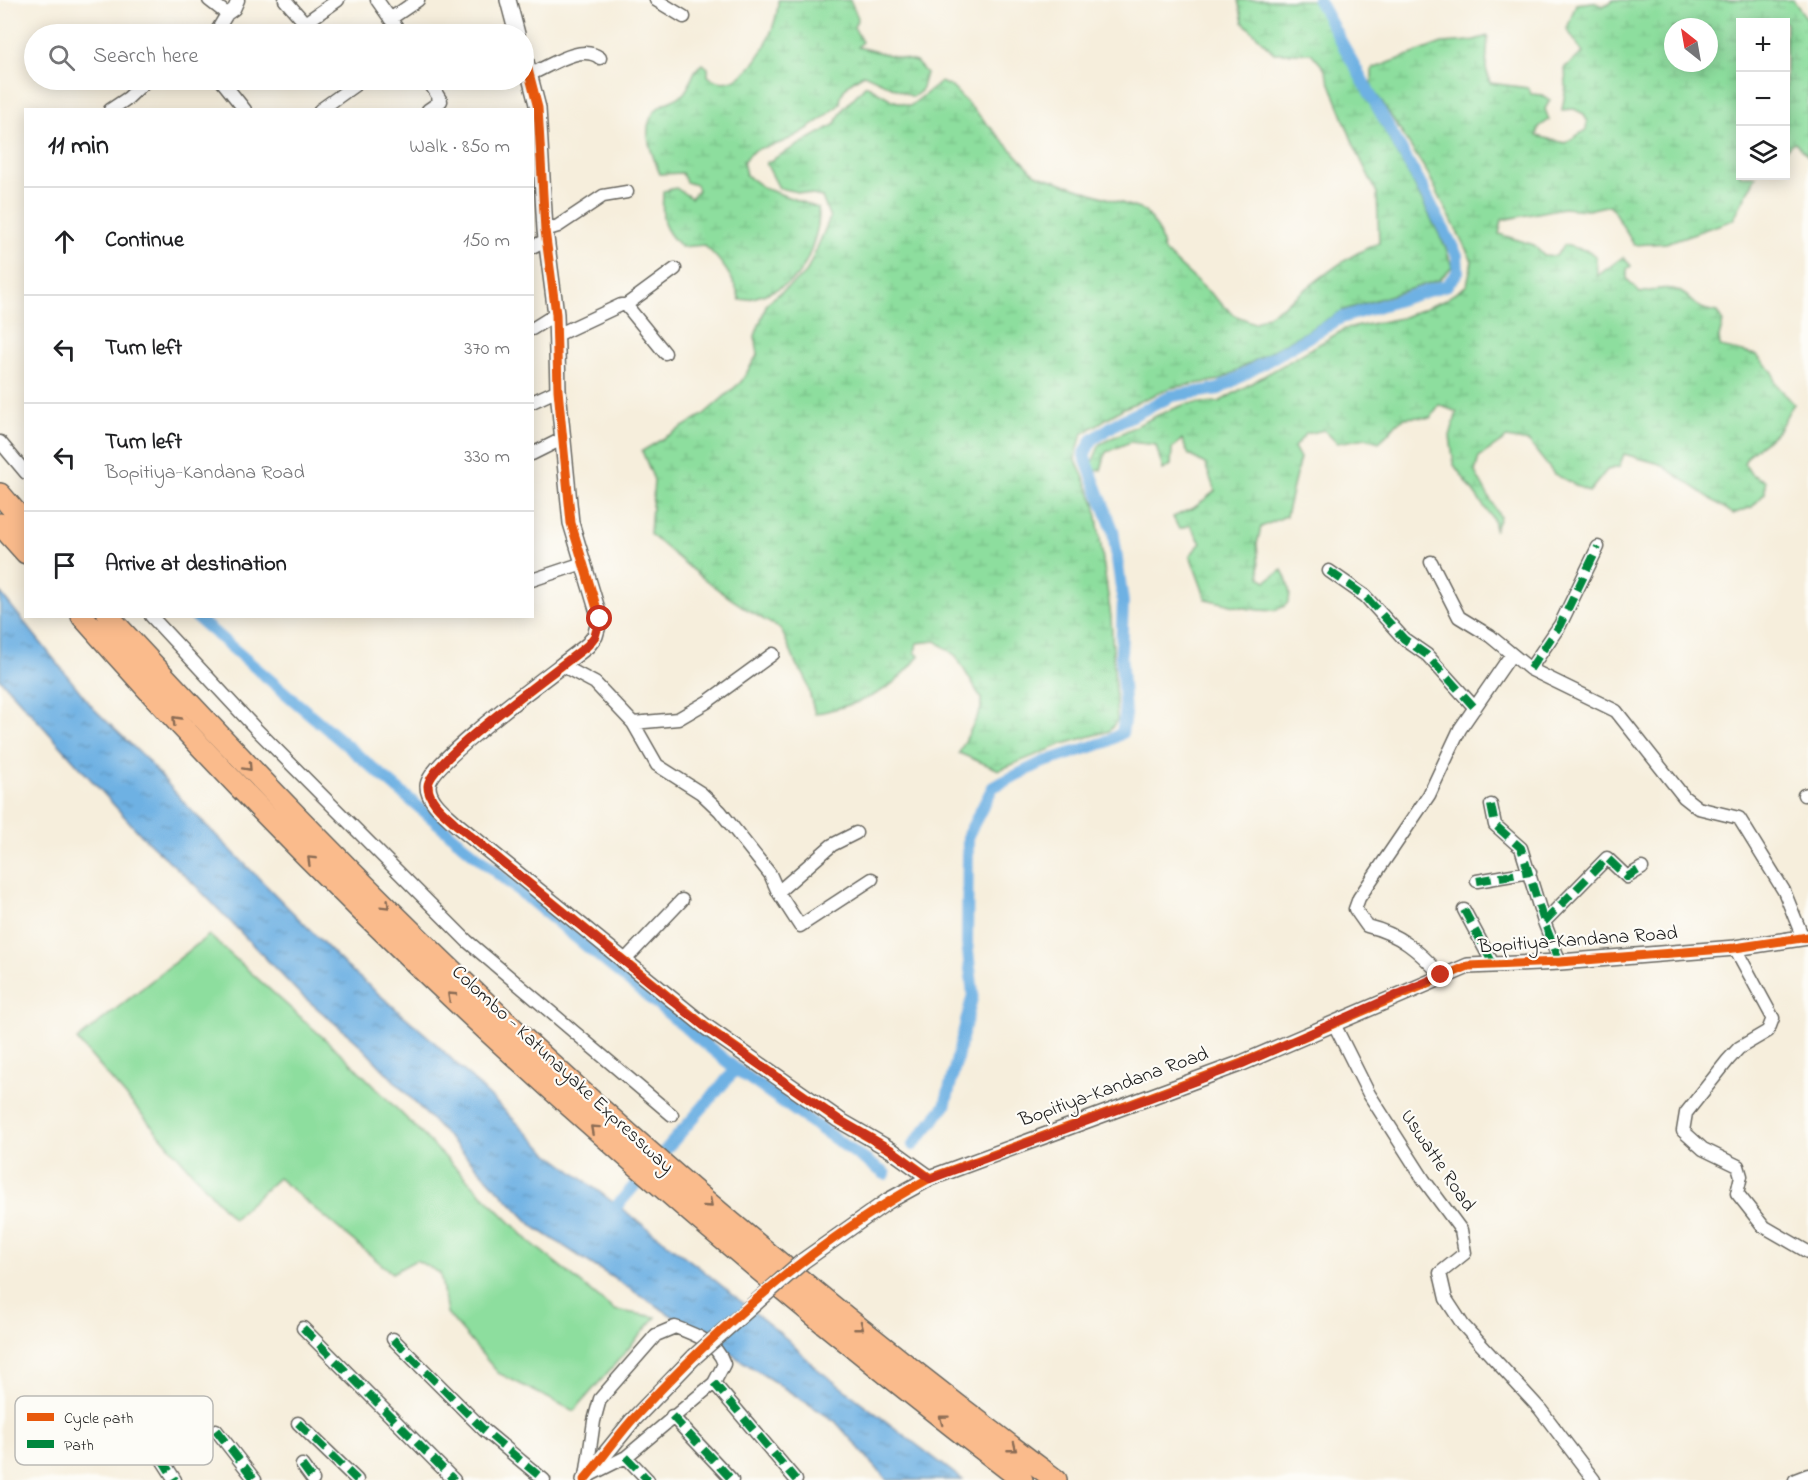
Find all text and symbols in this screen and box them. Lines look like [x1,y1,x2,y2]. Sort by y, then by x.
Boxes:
north arrow [1664,18,1718,72]
map controls [1736,18,1790,180]
button: + [1736,18,1790,72]
search box [24,24,534,90]
icon: search [45,41,78,74]
text: Search here [93,41,198,73]
button: − [1736,72,1790,126]
button: layers [1736,126,1790,180]
text: 11 min [48,128,109,166]
text: Walk · 850 m [409,133,510,162]
icon: ahead [48,225,81,258]
text: Continue [105,225,184,257]
text: 150 m [463,227,510,256]
icon: left [48,333,81,366]
text: Turn left [105,333,182,365]
text: 370 m [464,335,510,364]
text: Turn left [105,427,182,459]
icon: left [48,441,81,474]
text: 330 m [464,443,510,472]
text: Bopitiya-Kandana Road [105,459,305,488]
icon: arrive [48,549,81,582]
text: Arrive at destination [105,549,287,581]
route start [586,605,612,631]
one-way arrow [172,717,183,728]
one-way arrow [241,760,252,770]
one-way arrow [308,857,319,868]
one-way arrow [378,897,389,908]
street label: Bopitiya-Kandana Road [1476,920,1679,962]
street label: Colombo - Katunayake Expressway [444,959,680,1181]
route end [1427,961,1453,987]
one-way arrow [447,993,458,1004]
street label: Bopitiya-Kandana Road [1014,1040,1213,1136]
street label: Uswatte Road [1392,1104,1482,1218]
one-way arrow [590,1125,601,1136]
one-way arrow [702,1197,713,1208]
one-way arrow [853,1320,864,1331]
legend [15,1396,213,1465]
text: Cycle path [64,1407,133,1431]
one-way arrow [938,1415,949,1426]
text: Path [64,1434,94,1458]
one-way arrow [1007,1440,1018,1451]

